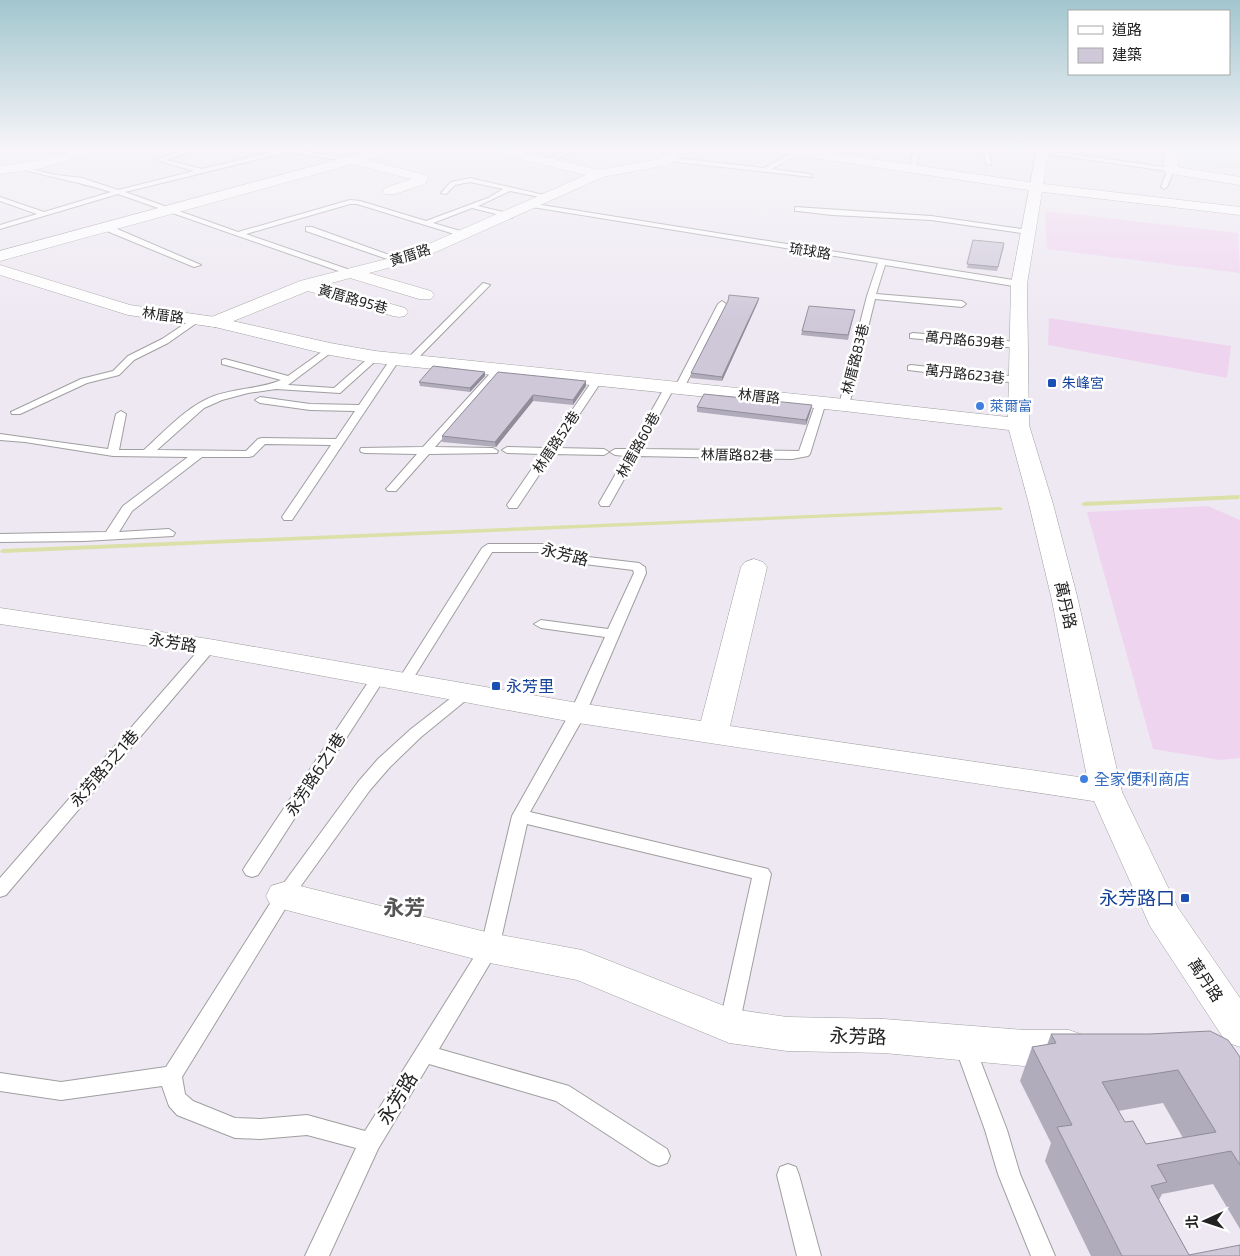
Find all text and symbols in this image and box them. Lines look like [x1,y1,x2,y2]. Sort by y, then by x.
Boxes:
legend [1068,10,1230,75]
text: 道路 [1112,20,1142,38]
text: 建築 [1112,45,1142,63]
street label: 琉球路 [788,239,832,262]
street label: 黃厝路 [387,240,432,269]
street label: 黃厝路95巷 [316,280,390,317]
street label: 林厝路 [141,303,185,326]
street label: 林厝路83巷 [838,322,872,396]
street label: 萬丹路639巷 [925,328,1006,351]
street label: 萬丹路623巷 [925,361,1006,386]
place label: 朱峰宮 [1062,374,1104,391]
marker: 朱峰宮 [1046,377,1058,389]
street label: 林厝路 [737,385,781,406]
place label: 萊爾富 [990,397,1032,414]
marker: 萊爾富 [974,400,986,412]
street label: 林厝路52巷 [529,407,583,476]
street label: 林厝路60巷 [613,409,663,481]
street label: 林厝路82巷 [701,445,773,464]
street label: 永芳路 [540,538,591,569]
street label: 萬丹路 [1052,579,1081,630]
street label: 永芳路 [148,628,198,655]
place label: 永芳里 [506,676,554,695]
marker: 永芳里 [490,680,502,692]
street label: 永芳路3之1巷 [65,725,142,810]
street label: 永芳路6之1巷 [281,728,349,819]
place label: 全家便利商店 [1094,769,1190,788]
marker: 全家便利商店 [1078,773,1090,785]
place label: 永芳路口 [1099,886,1175,909]
marker: 永芳路口 [1179,892,1191,904]
district label: 永芳 [383,894,425,919]
street label: 萬丹路 [1185,955,1228,1005]
street label: 永芳路 [829,1023,887,1048]
street label: 永芳路 [372,1067,421,1128]
north arrow [1180,1196,1230,1246]
text: 北 [1183,1214,1200,1229]

